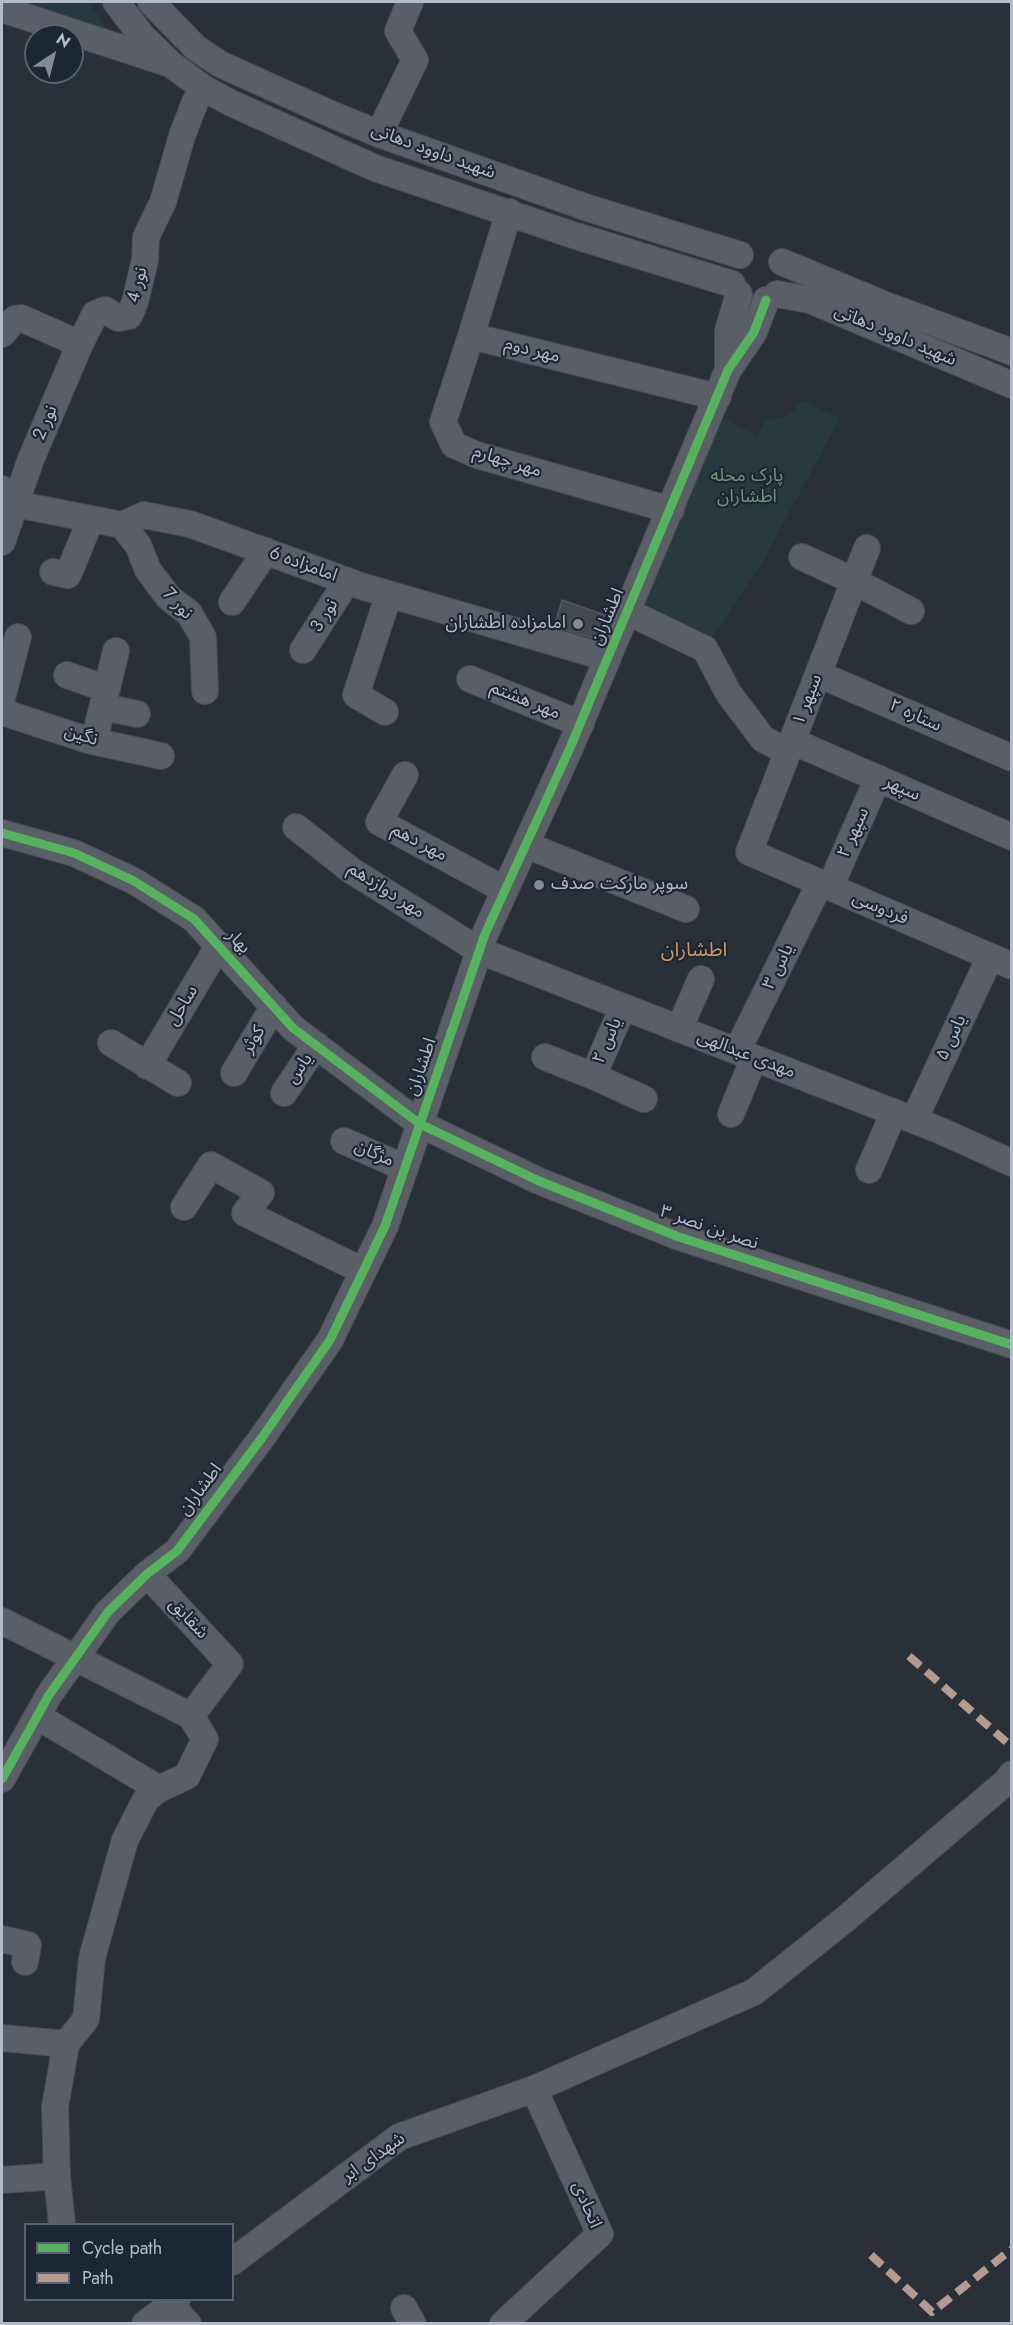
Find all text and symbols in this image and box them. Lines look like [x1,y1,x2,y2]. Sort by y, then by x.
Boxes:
north arrow [24,24,84,84]
text: N [52,27,75,54]
street label: شهید داوود دهاتی [368,120,498,184]
street label: نور 4 [123,265,153,305]
street label: شهید داوود دهاتی [831,301,959,371]
street label: مهر دوم [502,334,562,368]
street label: نور 2 [29,402,63,444]
street label: مهر چهارم [470,441,544,483]
park label: پارک محله اطشاران [711,466,783,508]
street label: امامزاده 6 [266,543,340,587]
street label: نور 7 [157,584,197,624]
street label: اطشاران [586,585,630,649]
street label: نور 3 [307,595,343,637]
place label: امامزاده اطشاران [446,613,566,635]
marker: امامزاده اطشاران [571,617,585,631]
street label: سپهر ۱ [788,671,828,729]
street label: مهر هشتم [487,677,563,725]
street label: ستاره ۲ [886,695,944,737]
street label: نگین [62,721,100,751]
street label: سپهر [881,772,923,806]
street label: سپهر ۲ [833,805,875,861]
street label: مهر دهم [387,819,451,867]
street label: مهر دوازدهم [344,858,428,924]
place label: سوپر مارکت صدف [551,874,688,896]
marker: سوپر مارکت صدف [532,878,546,892]
street label: فردوسی [849,888,911,930]
street label: بهار [221,925,255,959]
district label: اطشاران [661,939,727,963]
street label: یاس ۳ [759,941,799,993]
street label: ساحل [163,982,203,1030]
street label: یاس ۵ [932,1012,972,1064]
street label: یاس ۲ [589,1015,627,1067]
street label: کوثر [237,1022,271,1058]
street label: مهدی عبدالهی [694,1026,798,1084]
street label: اطشاران [402,1035,442,1099]
street label: یاس [282,1050,318,1088]
street label: مژگان [351,1136,397,1172]
street label: نصر بن نصر ۳ [657,1201,761,1255]
street label: اطشاران [174,1460,228,1520]
street label: شقایق [164,1594,212,1644]
street label: شهدای ابر [338,2128,410,2188]
street label: اتحادی [567,2178,605,2232]
legend [24,2223,234,2301]
text: Cycle path [82,2235,162,2261]
text: Path [82,2265,114,2291]

